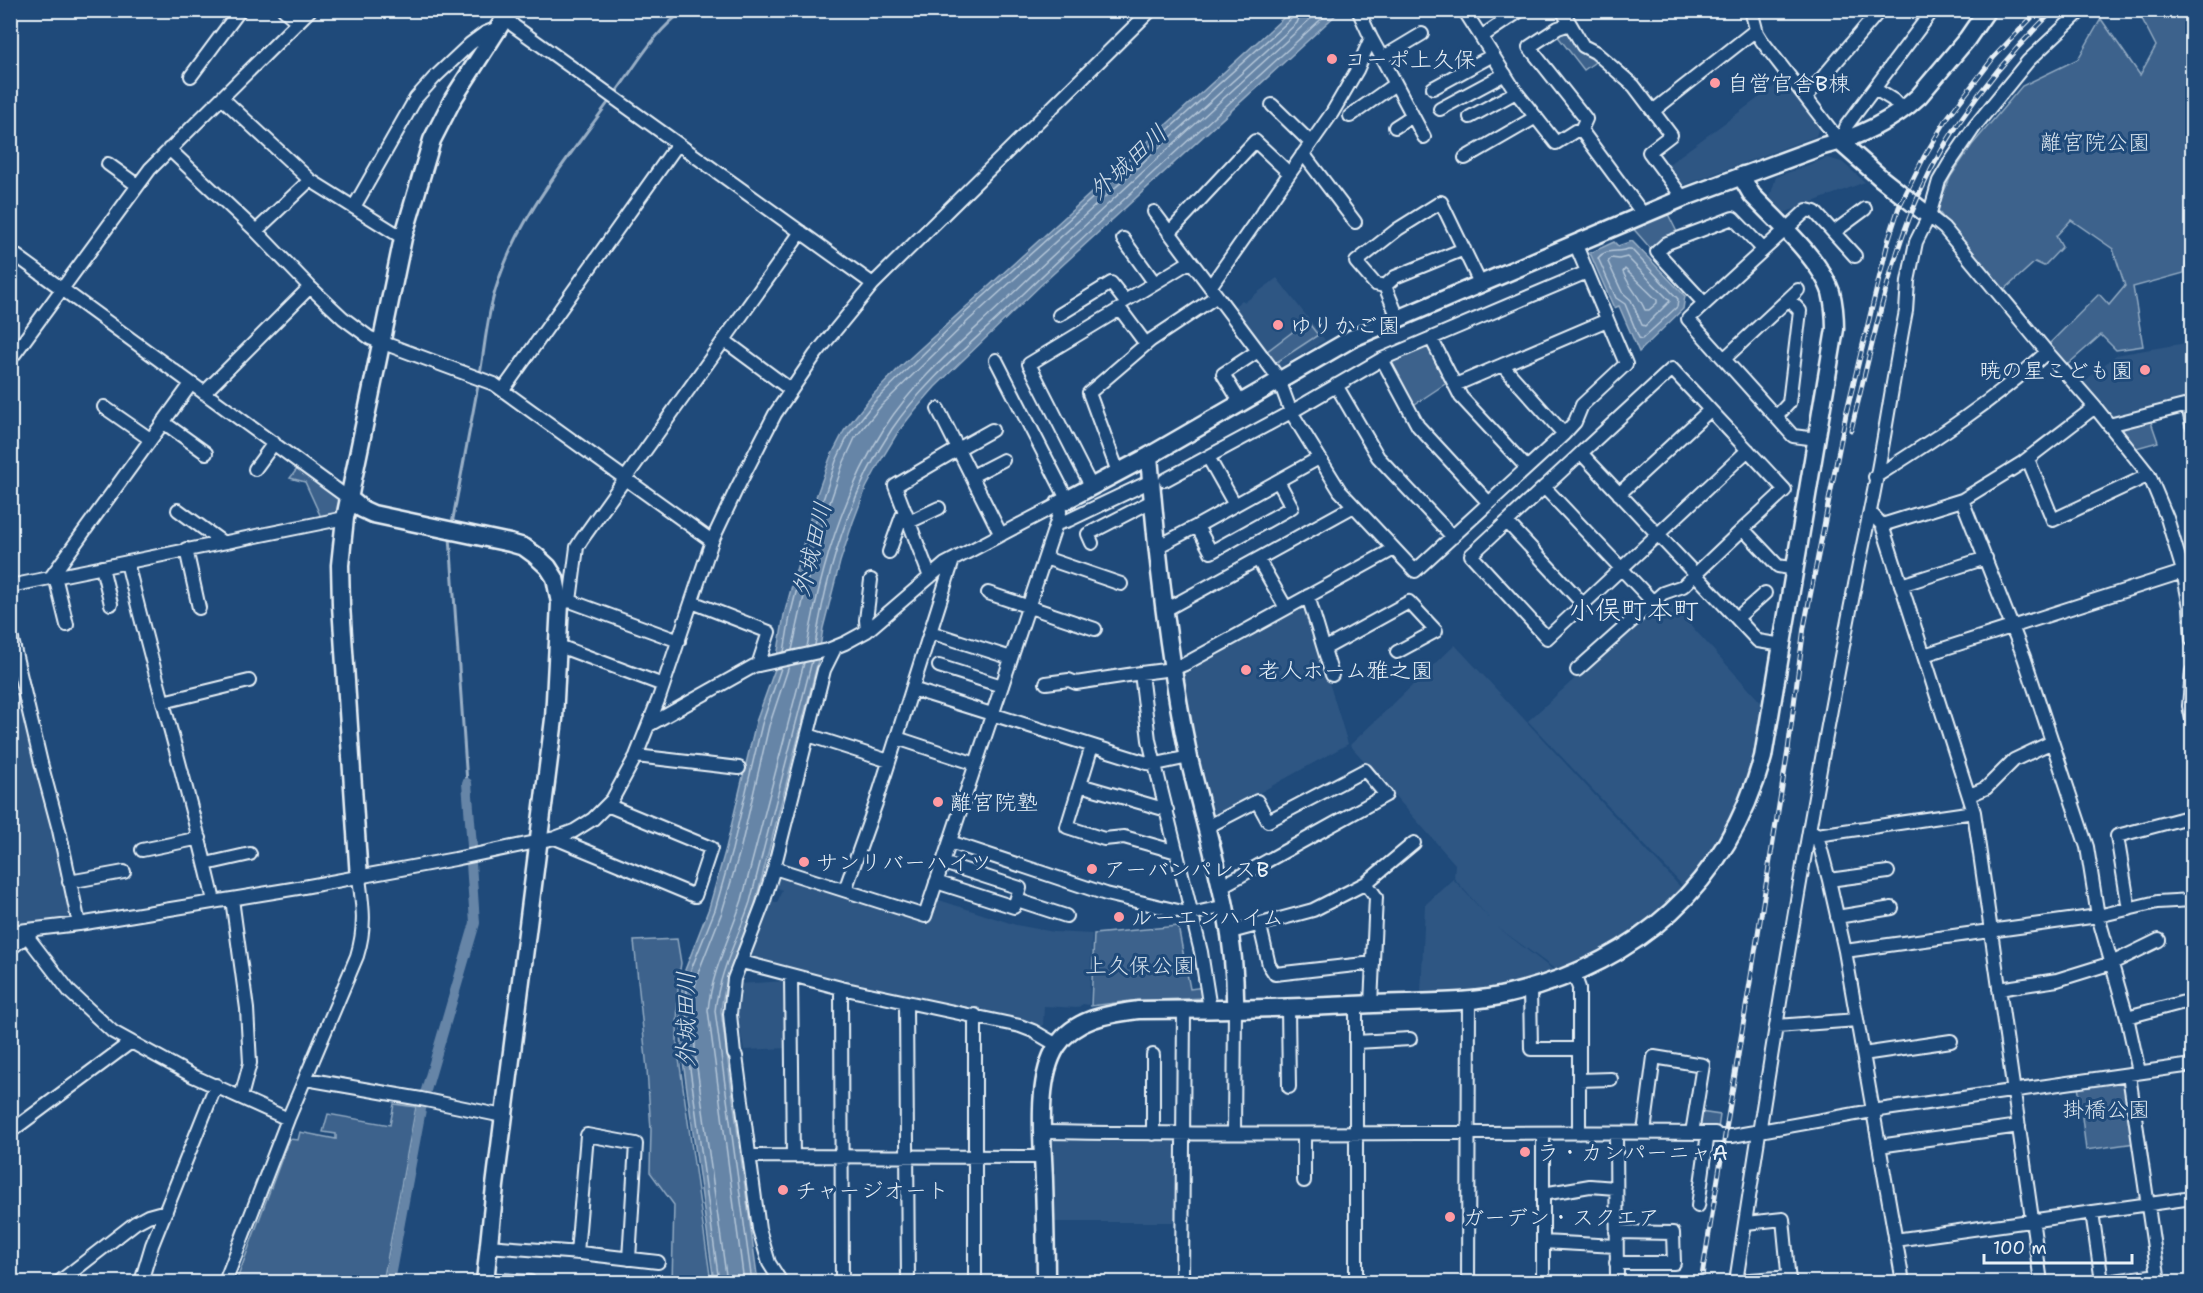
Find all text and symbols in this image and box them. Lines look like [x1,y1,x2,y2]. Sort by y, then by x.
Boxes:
place label: コーポ上久保 [1344,45,1476,74]
marker: コーポ上久保 [1325,52,1339,66]
place label: 自営官舎B棟 [1727,69,1850,98]
marker: 自営官舎B棟 [1708,76,1722,90]
water label: 外城田川 [1082,118,1174,206]
park label: 離宮院公園 [2040,128,2150,157]
place label: ゆりかご園 [1290,311,1400,340]
marker: ゆりかご園 [1271,318,1285,332]
place label: 暁の星こども園 [1979,356,2133,385]
marker: 暁の星こども園 [2138,363,2152,377]
water label: 外城田川 [785,499,839,599]
district label: 小俣町本町 [1569,592,1699,627]
place label: 老人ホーム雅之園 [1258,656,1433,685]
marker: 老人ホーム雅之園 [1239,663,1253,677]
place label: 離宮院塾 [950,788,1038,817]
marker: 離宮院塾 [931,795,945,809]
place label: サンリバーハイツ [816,848,992,877]
marker: サンリバーハイツ [797,855,811,869]
place label: アーバンパレスB [1104,855,1269,884]
marker: アーバンパレスB [1085,862,1099,876]
place label: ルーエンハイム [1131,903,1284,932]
marker: ルーエンハイム [1112,910,1126,924]
park label: 上久保公園 [1085,951,1195,980]
water label: 外城田川 [670,971,702,1067]
park label: 掛橋公園 [2062,1095,2150,1124]
place label: ラ・カンパーニャA [1537,1138,1728,1167]
marker: ラ・カンパーニャA [1518,1145,1532,1159]
place label: チャージオート [795,1176,949,1205]
marker: チャージオート [776,1183,790,1197]
place label: ガーデン・スクエア [1462,1203,1660,1232]
marker: ガーデン・スクエア [1443,1210,1457,1224]
scale bar [1984,1227,2132,1265]
text: 100 m [1993,1236,2047,1260]

